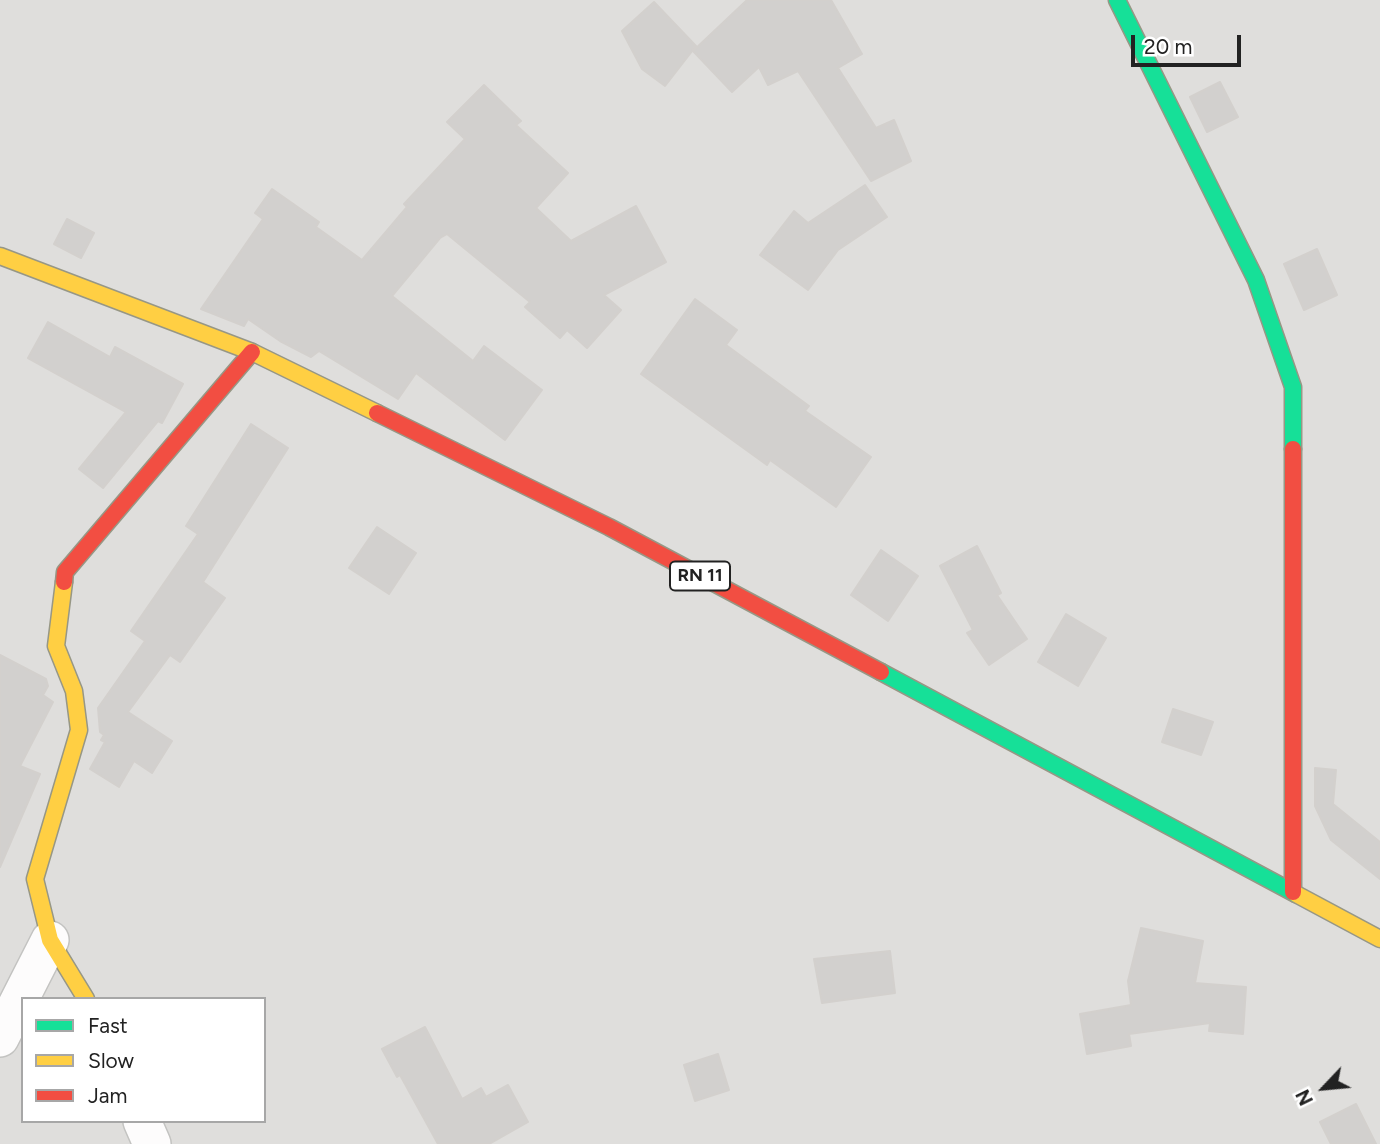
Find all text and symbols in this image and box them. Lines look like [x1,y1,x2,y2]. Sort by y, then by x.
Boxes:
scale bar [1135,21,1245,65]
text: 20 m [1144,34,1192,59]
road number: RN 11 [670,562,730,590]
legend [21,997,266,1123]
text: Fast [88,1013,128,1038]
text: Slow [88,1048,134,1073]
north arrow [1289,1053,1359,1123]
text: Jam [88,1083,127,1108]
text: N [1291,1086,1318,1109]

